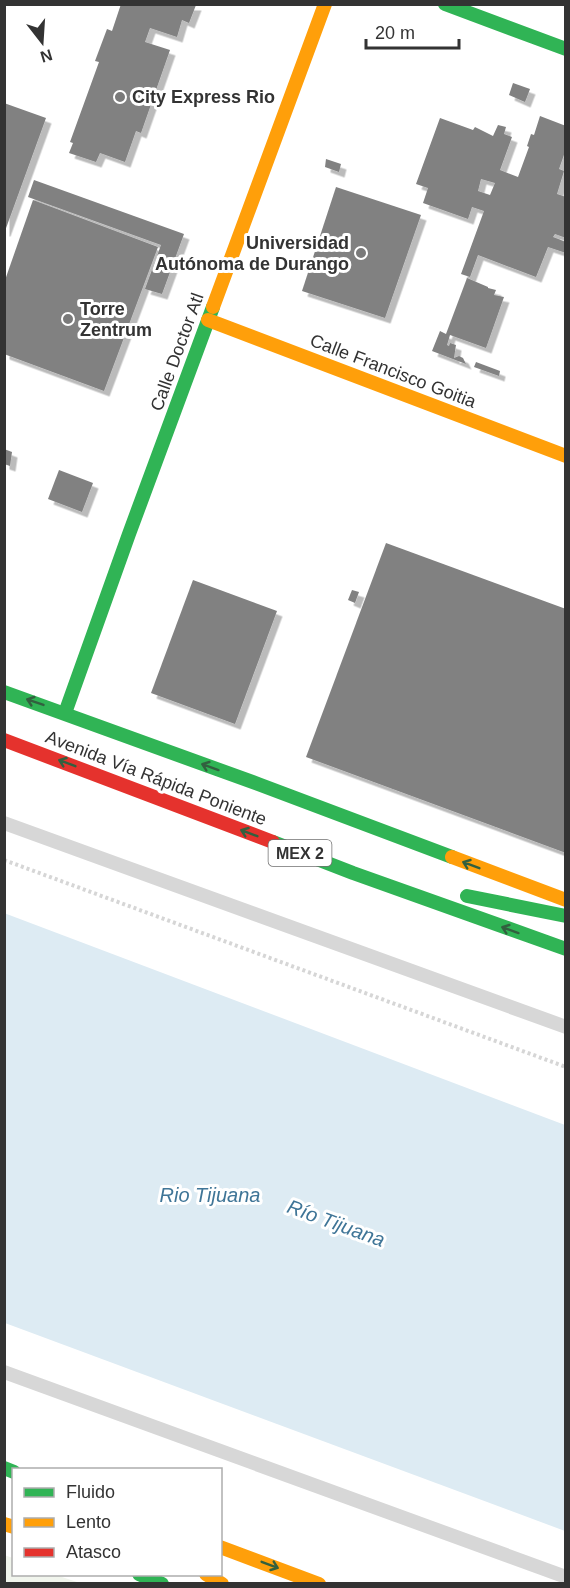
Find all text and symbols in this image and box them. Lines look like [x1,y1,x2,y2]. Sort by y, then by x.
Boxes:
north arrow [12,12,72,72]
scale bar [366,12,459,50]
text: 20 m [375,23,415,43]
text: N [38,46,54,66]
place label: City Express Rio [132,87,275,107]
marker: City Express Rio [113,90,127,104]
place label: Universidad Autónoma de Durango [155,233,349,274]
marker: Universidad Autónoma de Durango [354,246,368,260]
street label: Calle Doctor Atl [146,290,208,414]
place label: Torre Zentrum [80,299,152,340]
marker: Torre Zentrum [61,312,75,326]
street label: Calle Francisco Goitia [307,330,480,412]
one-way arrow [26,696,45,707]
street label: Avenida Vía Rápida Poniente [43,727,269,829]
one-way arrow [58,757,76,768]
one-way arrow [201,760,220,771]
one-way arrow [240,827,258,838]
road number: MEX 2 [268,840,332,866]
one-way arrow [463,858,481,869]
one-way arrow [502,923,520,934]
water label: Rio Tijuana [160,1184,261,1206]
water label: Río Tijuana [284,1195,388,1251]
legend [12,1468,222,1576]
text: Fluido [66,1482,115,1502]
text: Lento [66,1512,111,1532]
text: Atasco [66,1542,121,1562]
one-way arrow [260,1560,279,1571]

